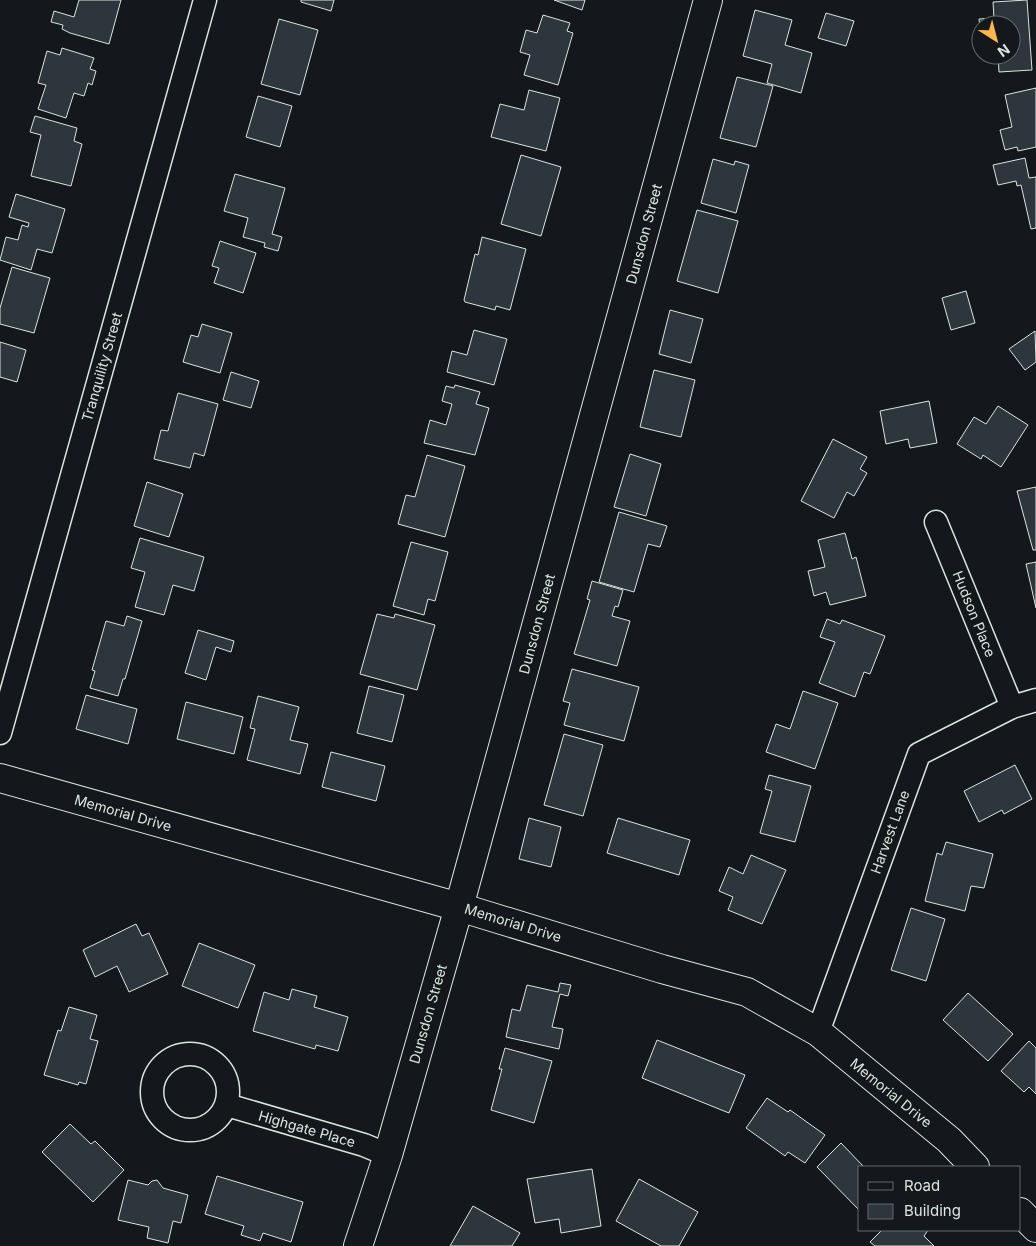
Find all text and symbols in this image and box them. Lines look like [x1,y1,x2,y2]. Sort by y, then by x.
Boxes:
north arrow [971,15,1021,65]
text: N [995,41,1013,61]
street label: Dunsdon Street [622,182,665,286]
street label: Tranquility Street [78,310,125,423]
street label: Hudson Place [949,568,1000,659]
street label: Dunsdon Street [515,572,558,676]
street label: Harvest Lane [867,788,913,876]
street label: Memorial Drive [73,791,174,835]
street label: Memorial Drive [463,900,564,945]
street label: Dunsdon Street [405,962,450,1066]
street label: Memorial Drive [847,1054,936,1131]
street label: Highgate Place [257,1107,358,1150]
legend [858,1166,1021,1231]
text: Road [904,1176,940,1195]
text: Building [904,1201,961,1220]

